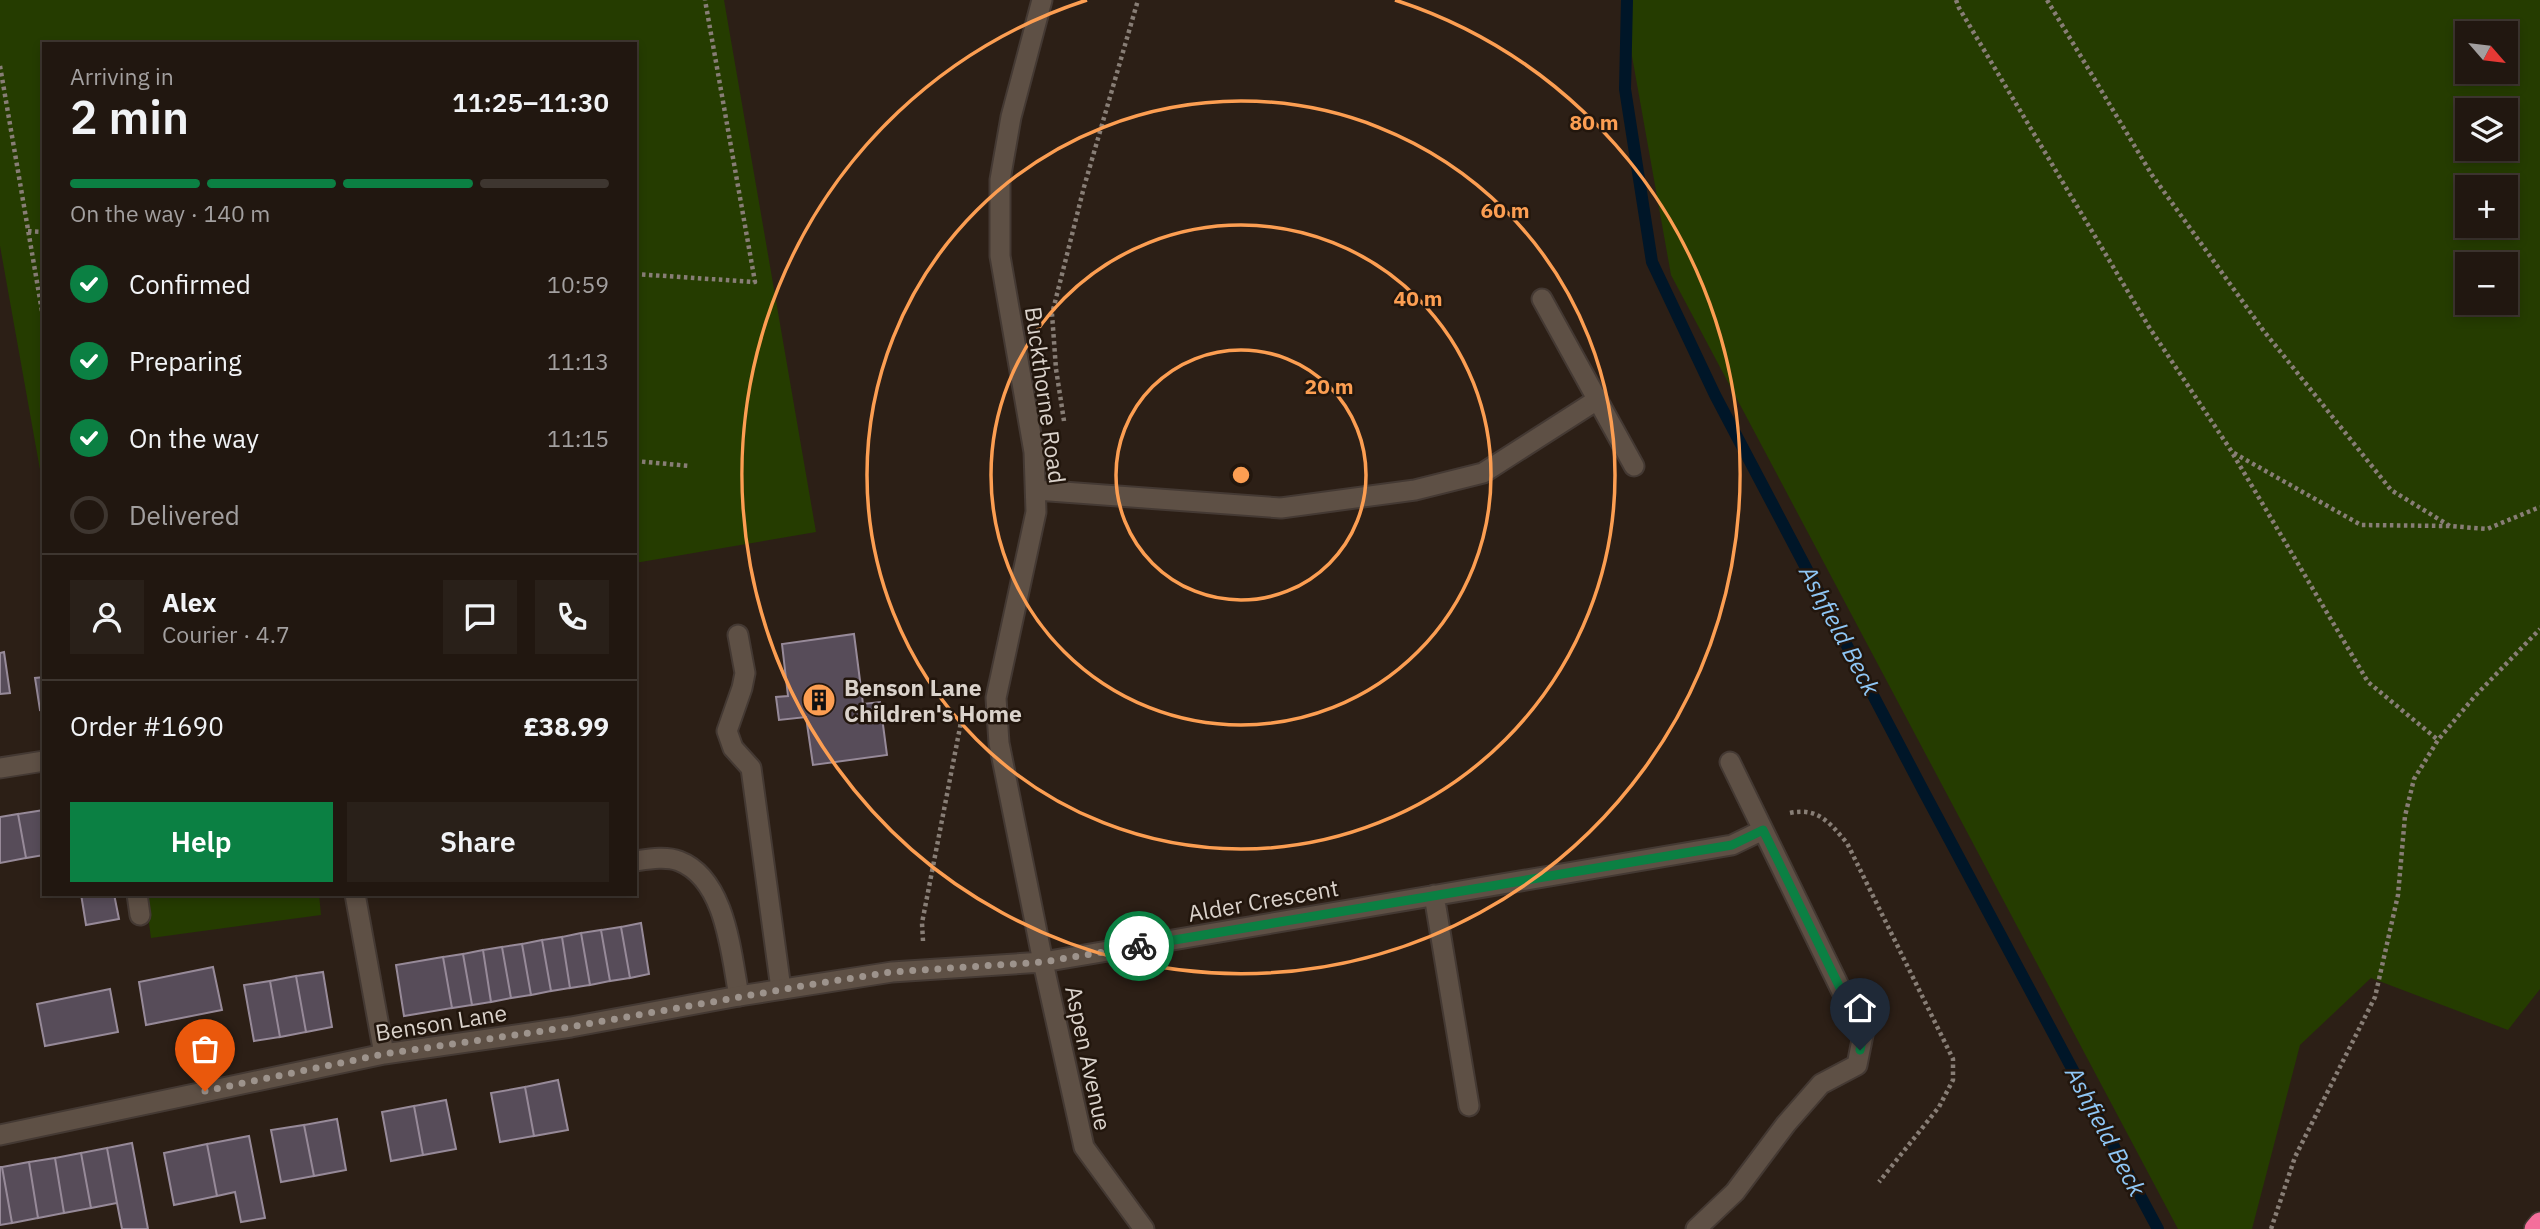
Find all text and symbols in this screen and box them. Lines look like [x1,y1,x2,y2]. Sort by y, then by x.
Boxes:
north arrow [2455,21,2518,84]
map controls [2455,21,2518,315]
text: Arriving in [70,61,174,91]
text: 11:25–11:30 [452,85,609,119]
text: 2 min [70,87,189,147]
button: layers [2455,98,2518,161]
text: 80 m [1570,108,1618,136]
button: + [2455,175,2518,238]
text: 60 m [1481,196,1529,224]
text: On the way · 140 m [70,198,270,228]
button: − [2455,252,2518,315]
icon: check [70,265,108,303]
text: Confirmed [129,267,251,301]
text: 10:59 [547,269,609,299]
text: 40 m [1394,284,1442,312]
street label: Buckthorne Road [1019,305,1073,485]
icon: check [70,342,108,380]
text: Preparing [129,344,242,378]
text: 11:13 [547,346,609,376]
text: 20 m [1305,372,1353,400]
icon: check [70,419,108,457]
text: On the way [129,421,259,455]
text: 11:15 [547,423,609,453]
centre of rings [1229,463,1253,487]
text: Delivered [129,498,240,532]
water label: Ashfield Beck [1792,559,1888,701]
button: person [70,580,144,654]
button: chat [443,580,517,654]
button: phone [535,580,609,654]
text: Alex [162,585,216,619]
text: Courier · 4.7 [162,619,290,649]
place label: Benson Lane Children's Home [844,672,1022,728]
building icon: Benson Lane Children's Home [800,681,838,719]
text: Order #1690 [70,709,224,743]
text: £38.99 [523,709,609,743]
button: Help [70,802,333,882]
button: Share [347,802,609,882]
street label: Alder Crescent [1185,872,1341,928]
courier [1104,911,1174,981]
icon: bike [1120,927,1158,965]
pin [1830,978,1890,1050]
street label: Aspen Avenue [1059,983,1119,1133]
icon: home [1841,989,1879,1027]
street label: Benson Lane [373,997,509,1047]
pin [175,1019,235,1091]
icon: bag [186,1030,224,1068]
water label: Ashfield Beck [2058,1060,2154,1202]

